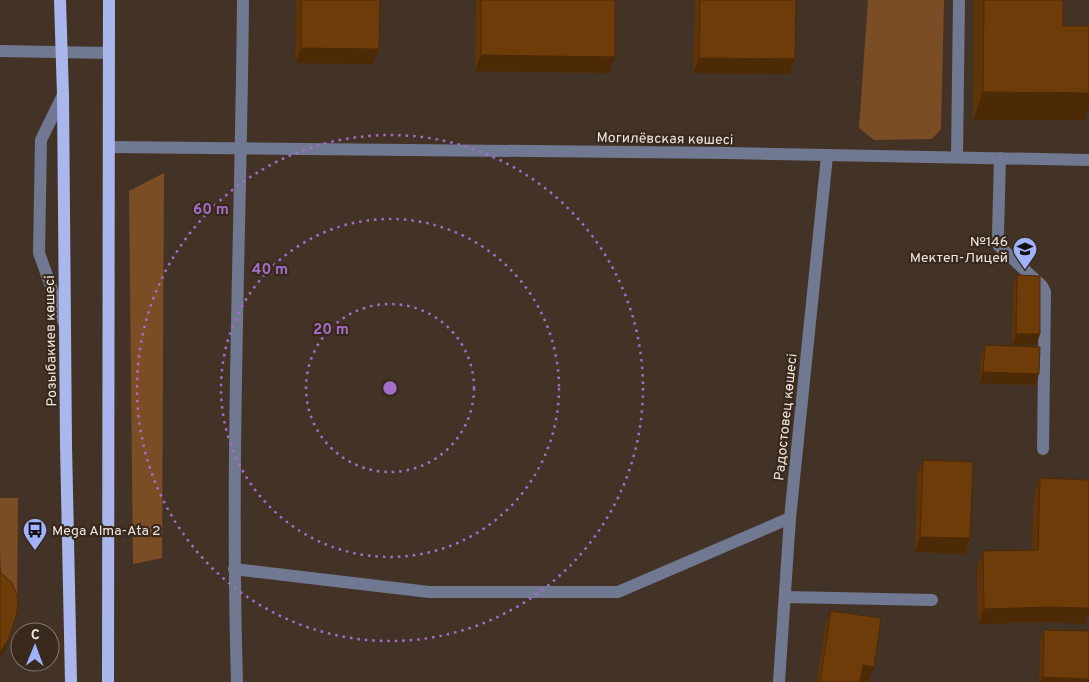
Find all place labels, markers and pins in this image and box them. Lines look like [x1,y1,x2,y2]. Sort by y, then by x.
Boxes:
place label: №146 Мектеп-Лицей [910,234,1008,267]
school or university icon: №146 Мектеп-Лицей [1012,236,1038,270]
centre of rings [381,379,399,397]
bus stop icon: Mega Alma-Ata 2 [22,517,48,551]
place label: Mega Alma-Ata 2 [52,523,161,540]

